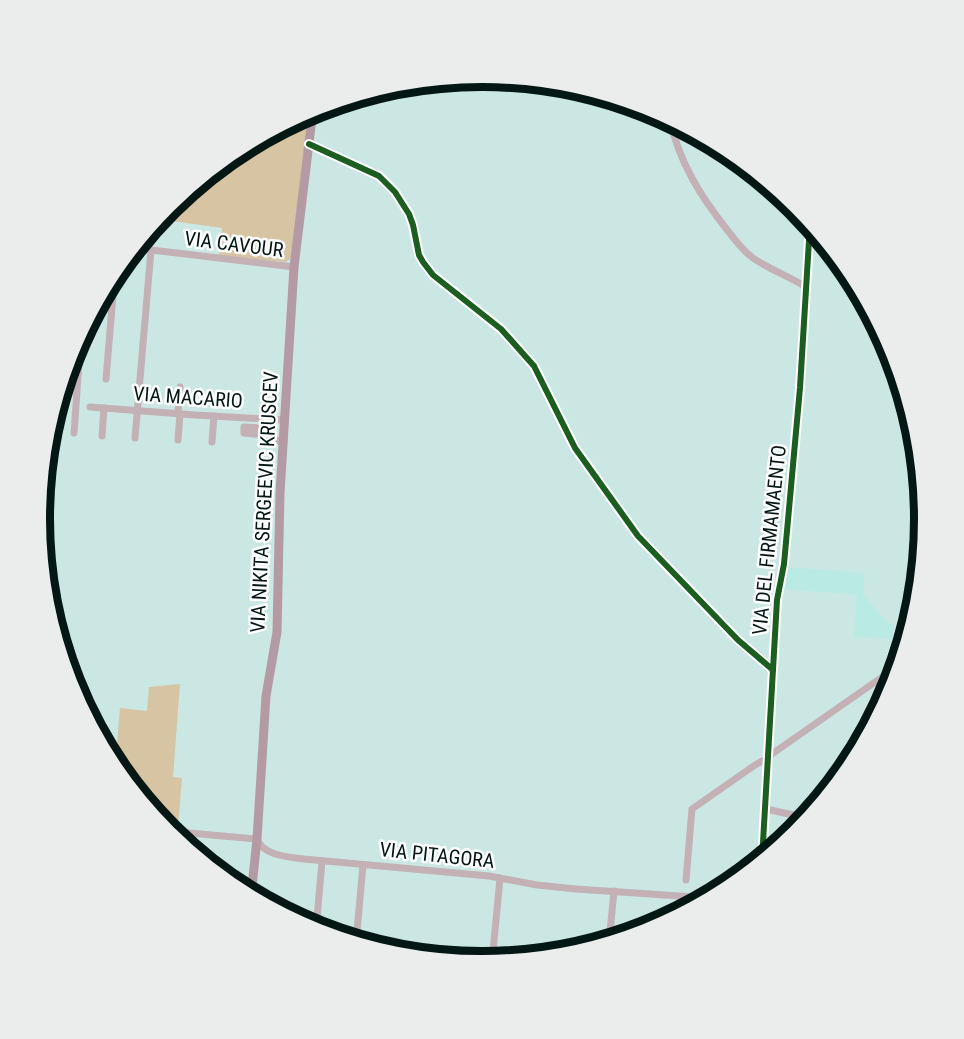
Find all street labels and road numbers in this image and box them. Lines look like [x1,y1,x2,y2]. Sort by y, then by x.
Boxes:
street label: VIA CAVOUR [183,226,285,262]
street label: VIA NIKITA SERGEEVIC KRUSCEV [245,371,283,633]
street label: VIA MACARIO [132,381,244,413]
street label: VIA DEL FIRMAMAENTO [747,444,791,636]
street label: VIA PITAGORA [378,837,496,873]

